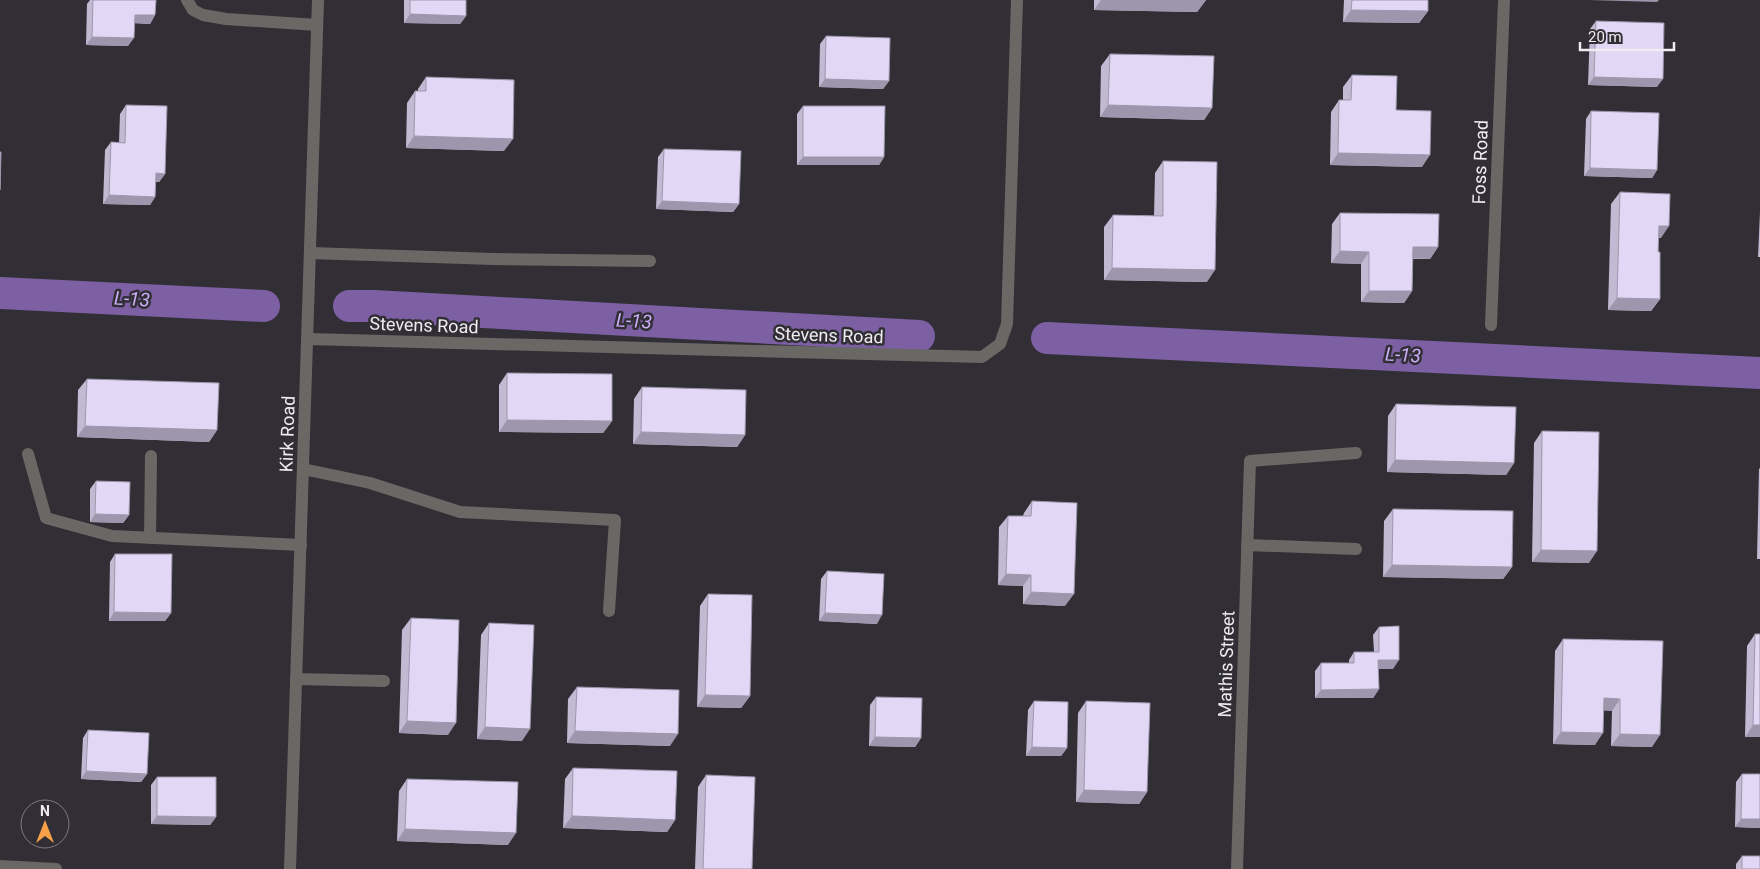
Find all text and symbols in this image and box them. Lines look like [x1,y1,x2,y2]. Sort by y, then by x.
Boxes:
scale bar [1580,20,1674,52]
text: 20 m [1588,28,1622,46]
street label: Foss Road [1468,119,1492,205]
water label: L-13 [114,287,150,311]
water label: L-13 [616,309,652,333]
street label: Stevens Road [369,313,479,337]
street label: Stevens Road [774,323,884,347]
water label: L-13 [1385,343,1421,367]
street label: Kirk Road [275,395,299,473]
street label: Mathis Street [1214,610,1238,718]
north arrow [20,799,70,849]
text: N [40,803,50,819]

